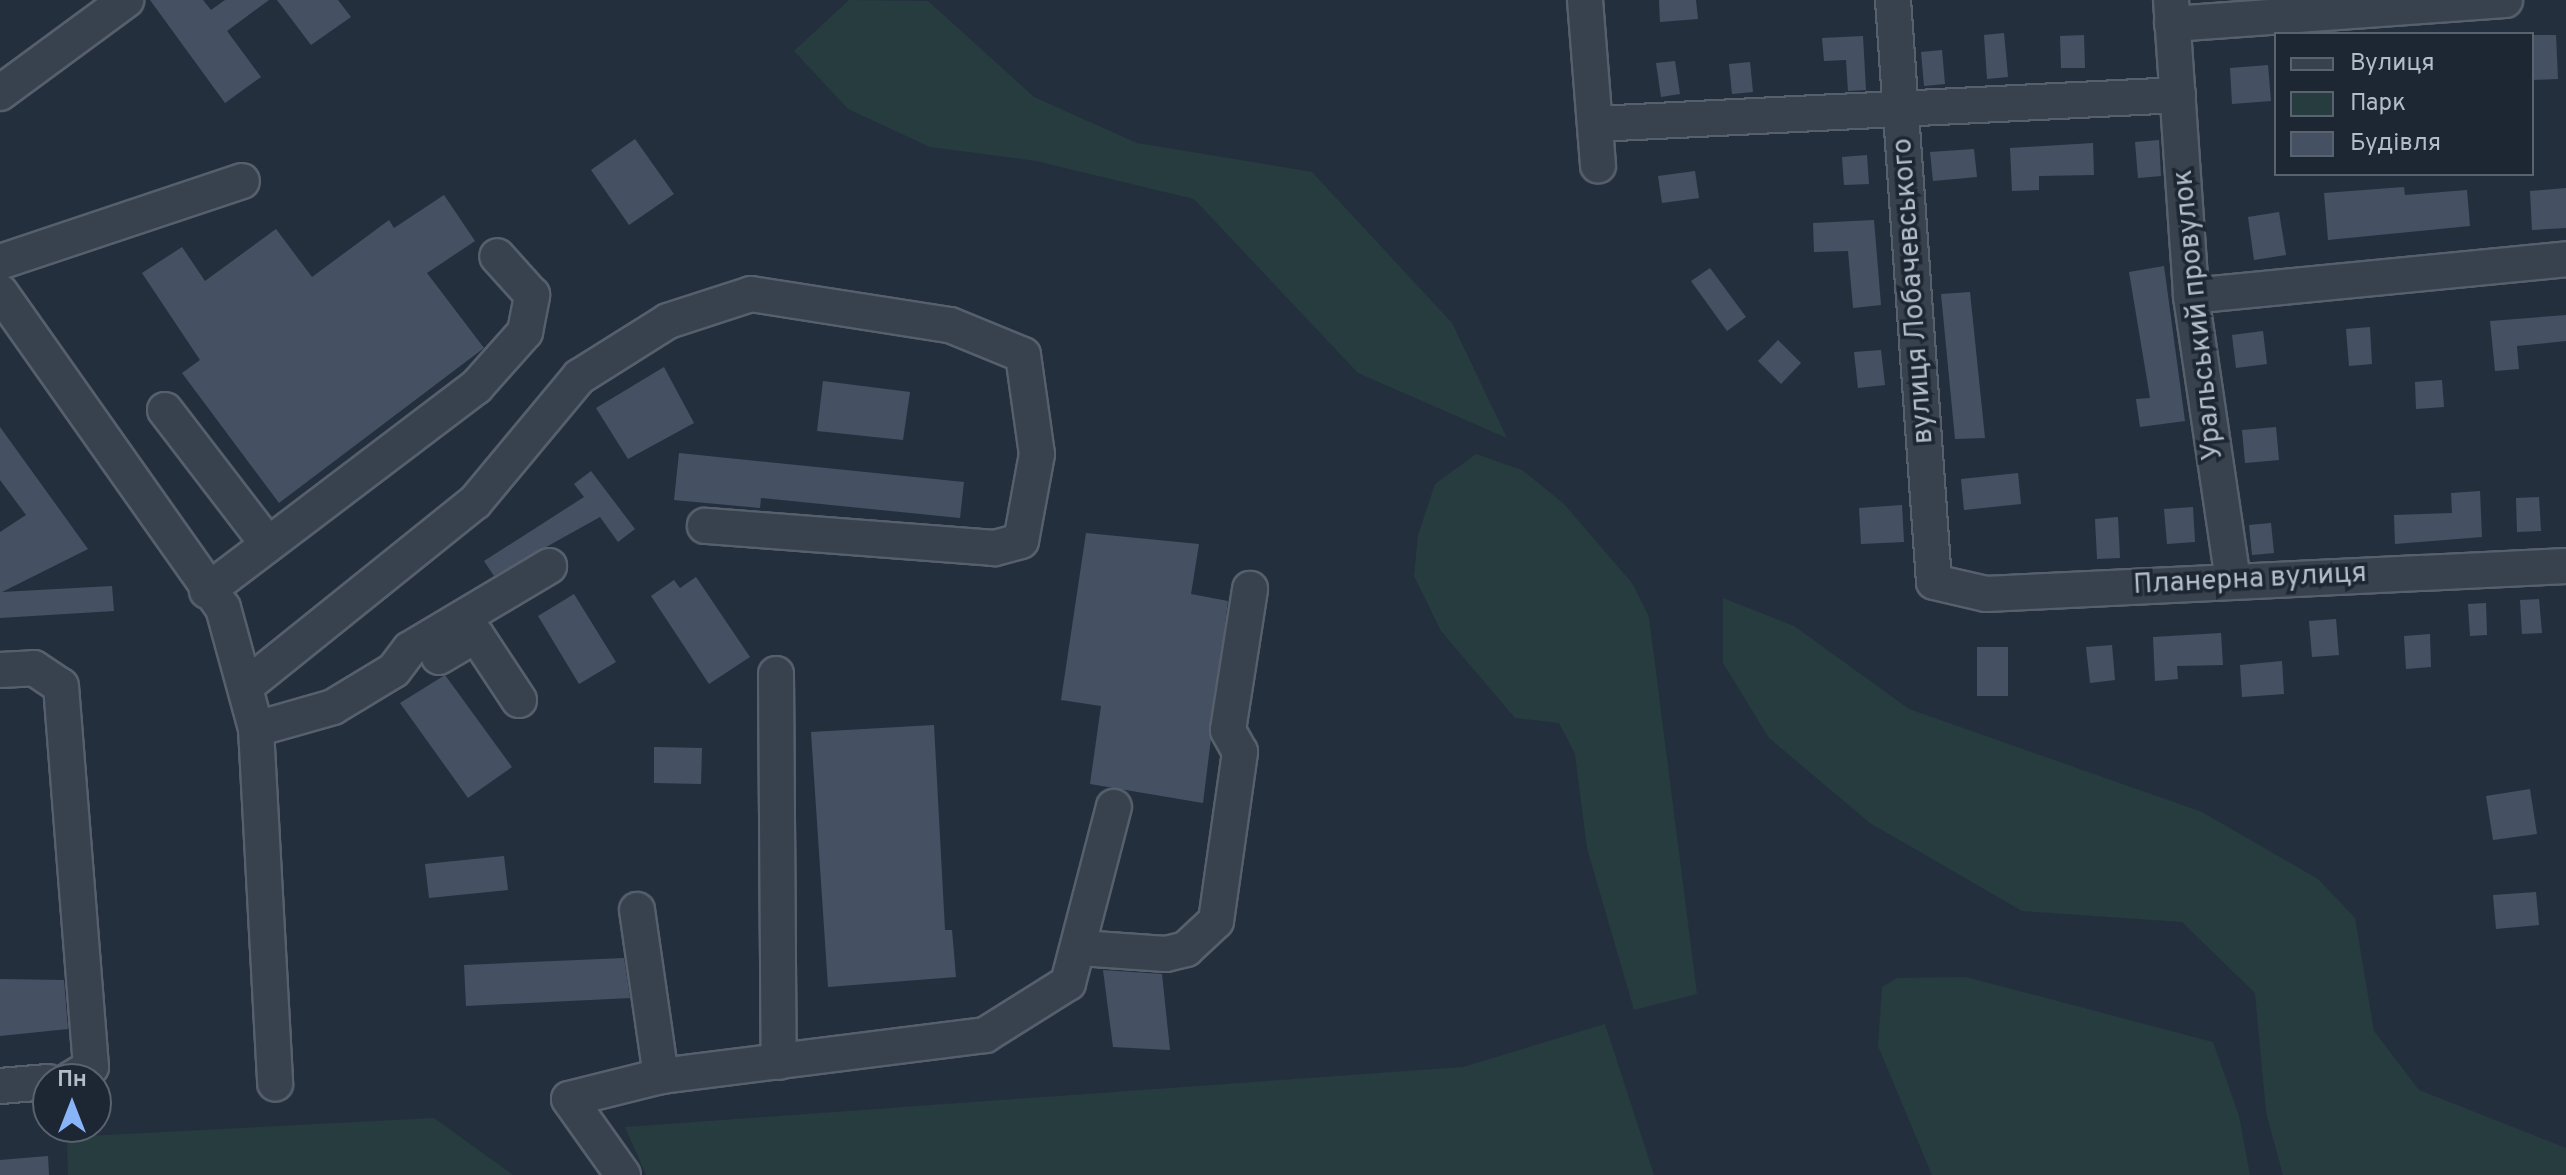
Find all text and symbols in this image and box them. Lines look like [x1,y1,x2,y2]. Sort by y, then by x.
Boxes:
legend [2274,32,2534,176]
text: Вулиця [2350,49,2434,79]
text: Парк [2350,89,2406,119]
text: Будівля [2350,129,2441,159]
street label: вулиця Лобачевського [1887,137,1941,445]
street label: Уральський провулок [2167,168,2231,462]
street label: Планерна вулиця [2132,557,2368,603]
north arrow [32,1063,112,1143]
text: Пн [57,1067,87,1094]

